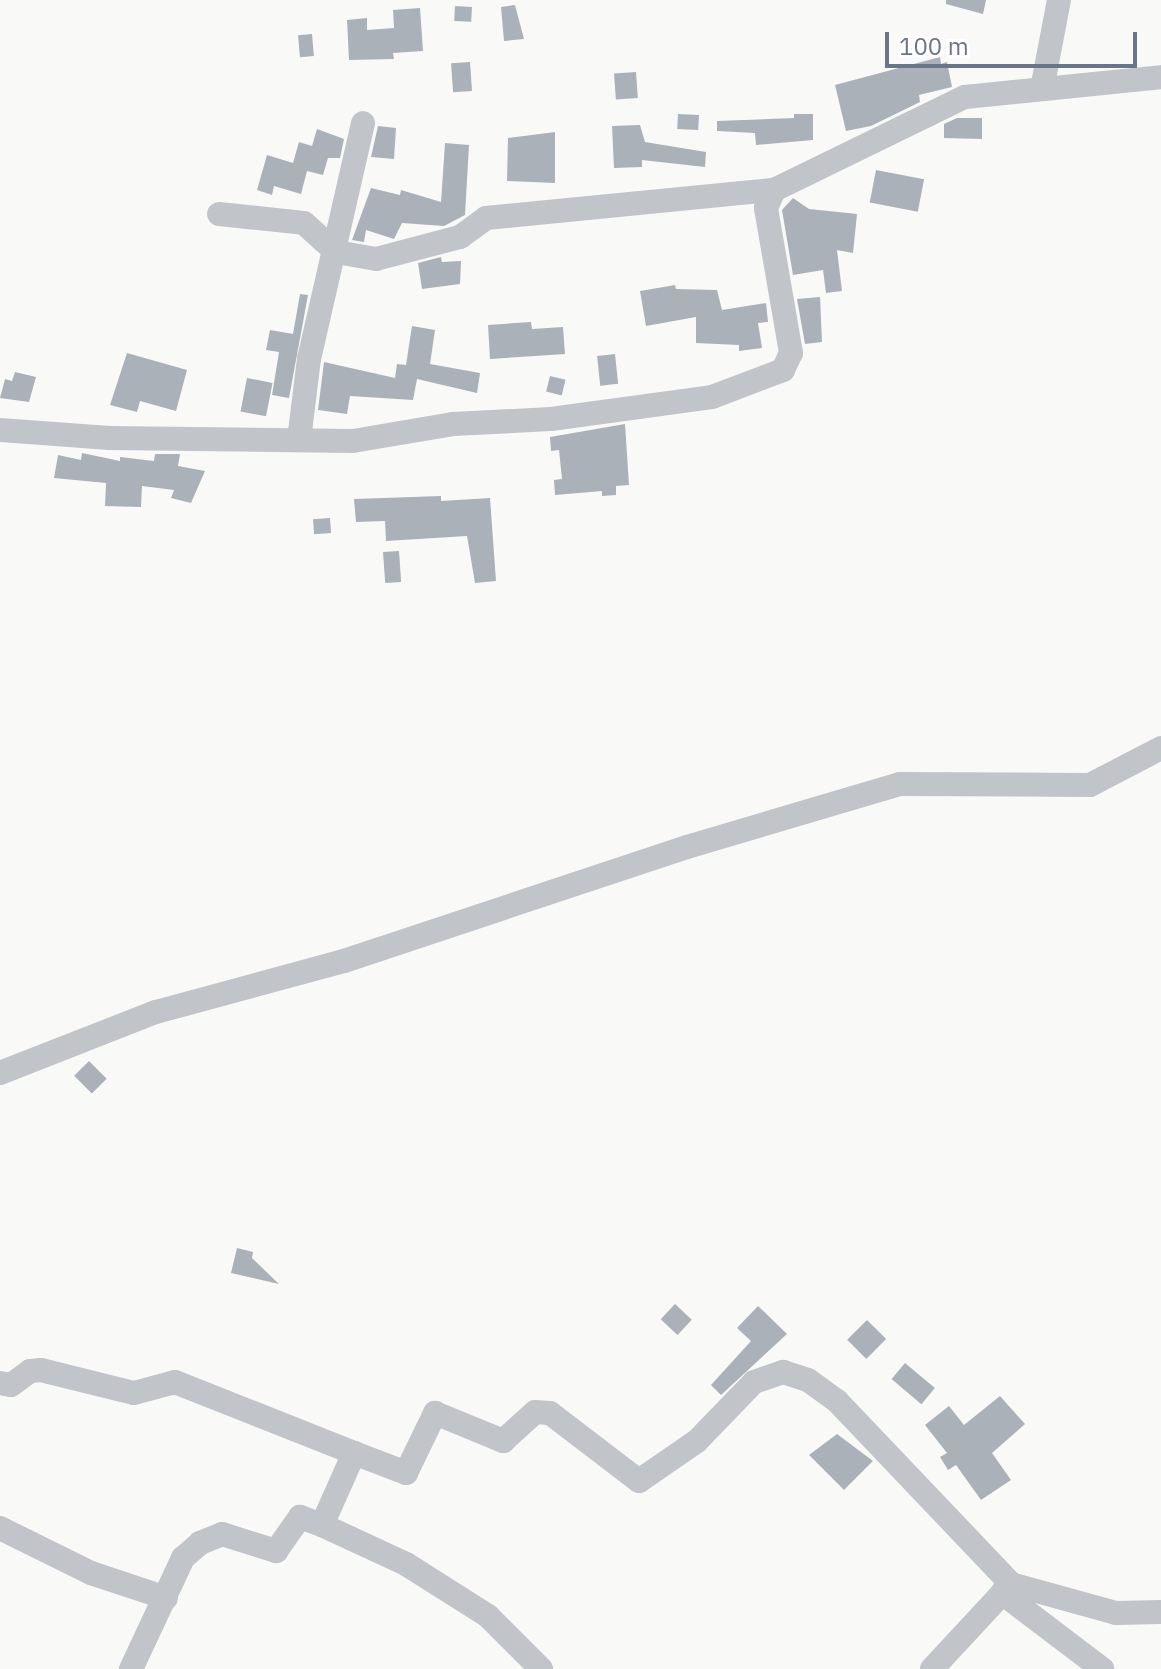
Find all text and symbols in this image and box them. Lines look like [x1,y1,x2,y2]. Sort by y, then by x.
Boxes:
scale bar [889,16,1141,66]
text: 100 m [899,30,969,62]

